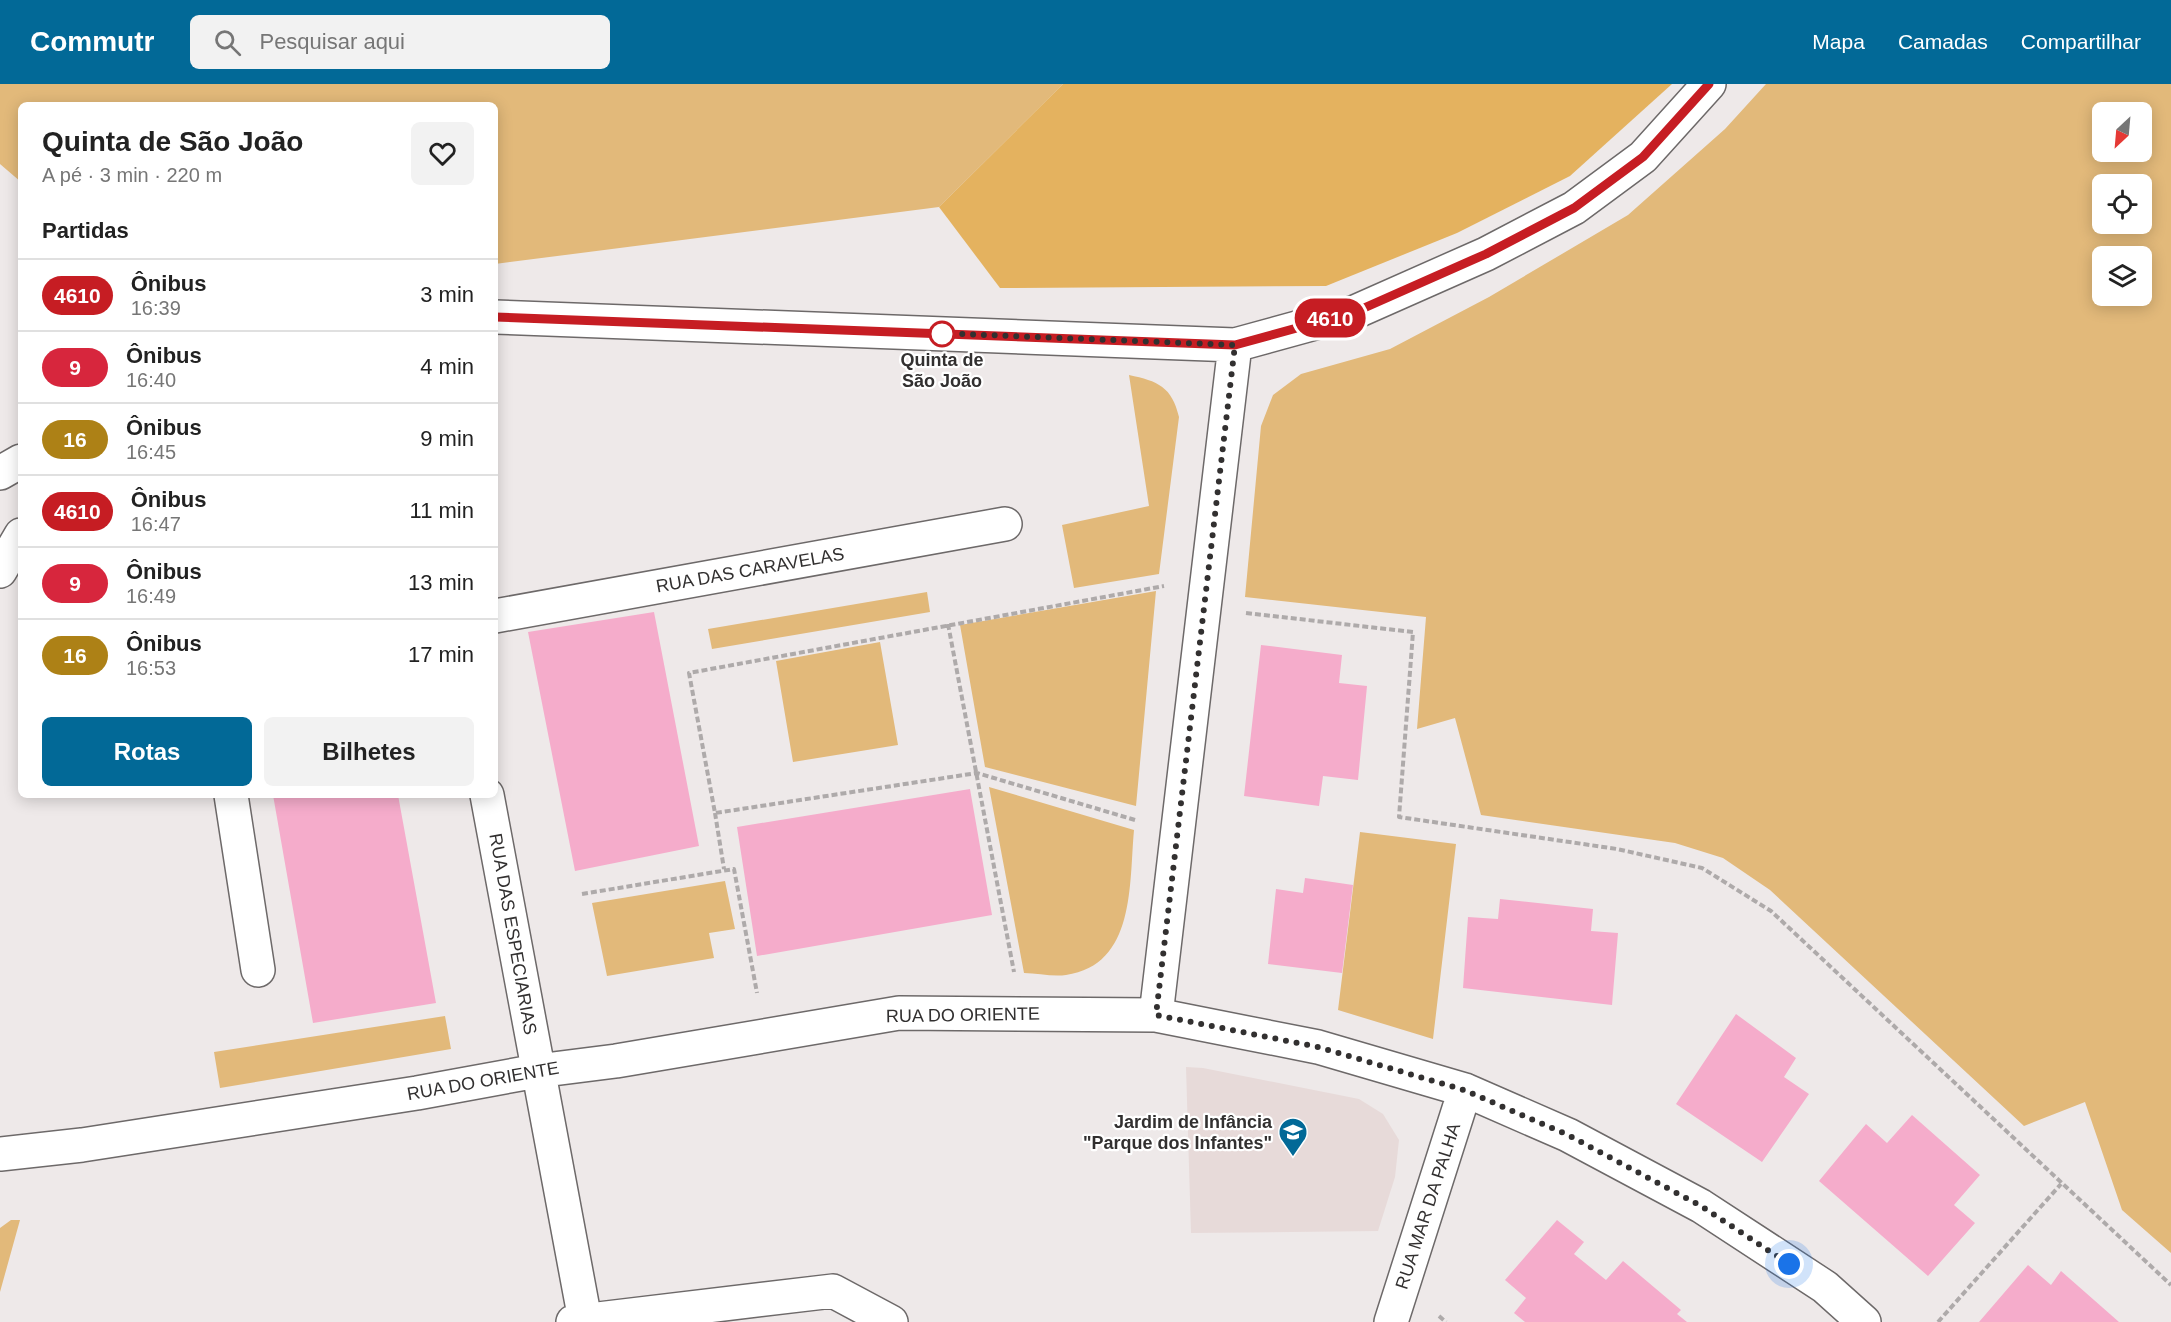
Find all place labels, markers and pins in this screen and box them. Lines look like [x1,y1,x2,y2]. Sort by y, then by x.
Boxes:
marker: Quinta de São João [929,321,955,347]
place label: Quinta de São João [900,350,984,391]
place label: Jardim de Infância "Parque dos Infantes" [1083,1112,1273,1153]
school or university icon: Jardim de Infância "Parque dos Infantes" [1277,1116,1309,1158]

